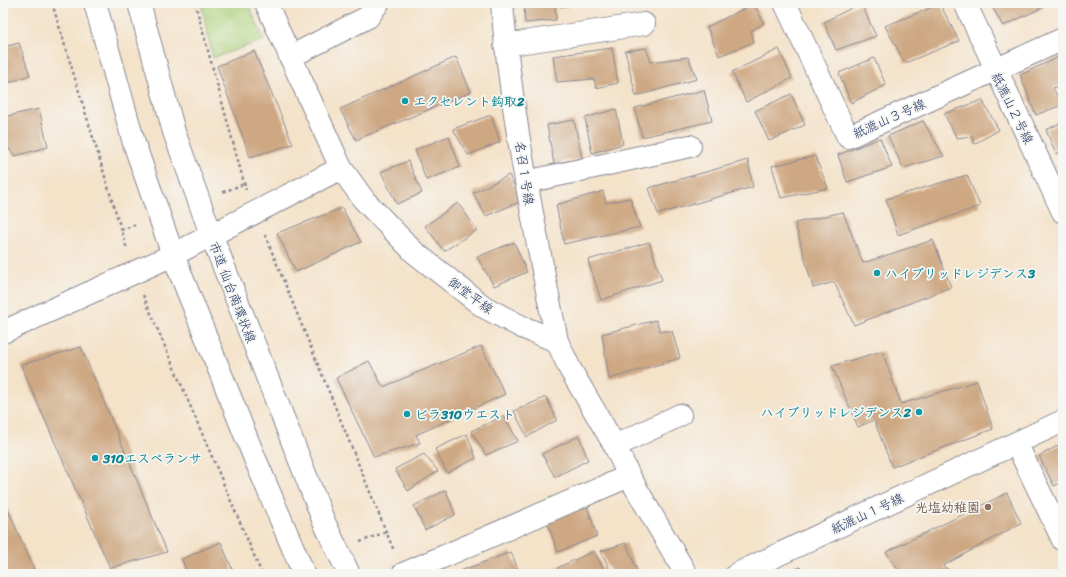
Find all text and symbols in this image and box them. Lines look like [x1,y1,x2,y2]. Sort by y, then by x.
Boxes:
street label: 紙漉山２号線 [985,68,1040,149]
place label: エクセレント鈎取2 [413,90,525,113]
street label: 紙漉山３号線 [849,92,930,145]
marker: エクセレント鈎取2 [400,96,410,106]
street label: 名召１号線 [508,139,541,208]
street label: 市道 仙台南環状線 [203,238,263,347]
place label: ハイブリッドレジデンス3 [885,262,1036,285]
marker: ハイブリッドレジデンス3 [872,268,882,278]
street label: 御堂平線 [443,271,499,321]
place label: ハイブリッドレジデンス2 [760,401,911,424]
place label: ビラ310ウエスト [415,403,515,426]
marker: ハイブリッドレジデンス2 [914,407,924,417]
marker: ビラ310ウエスト [402,409,412,419]
place label: 310エスペランサ [102,447,202,470]
marker: 310エスペランサ [90,453,100,463]
street label: 紙漉山１号線 [827,486,908,540]
place label: 光塩幼稚園 [915,496,980,519]
marker: 光塩幼稚園 [983,502,993,512]

